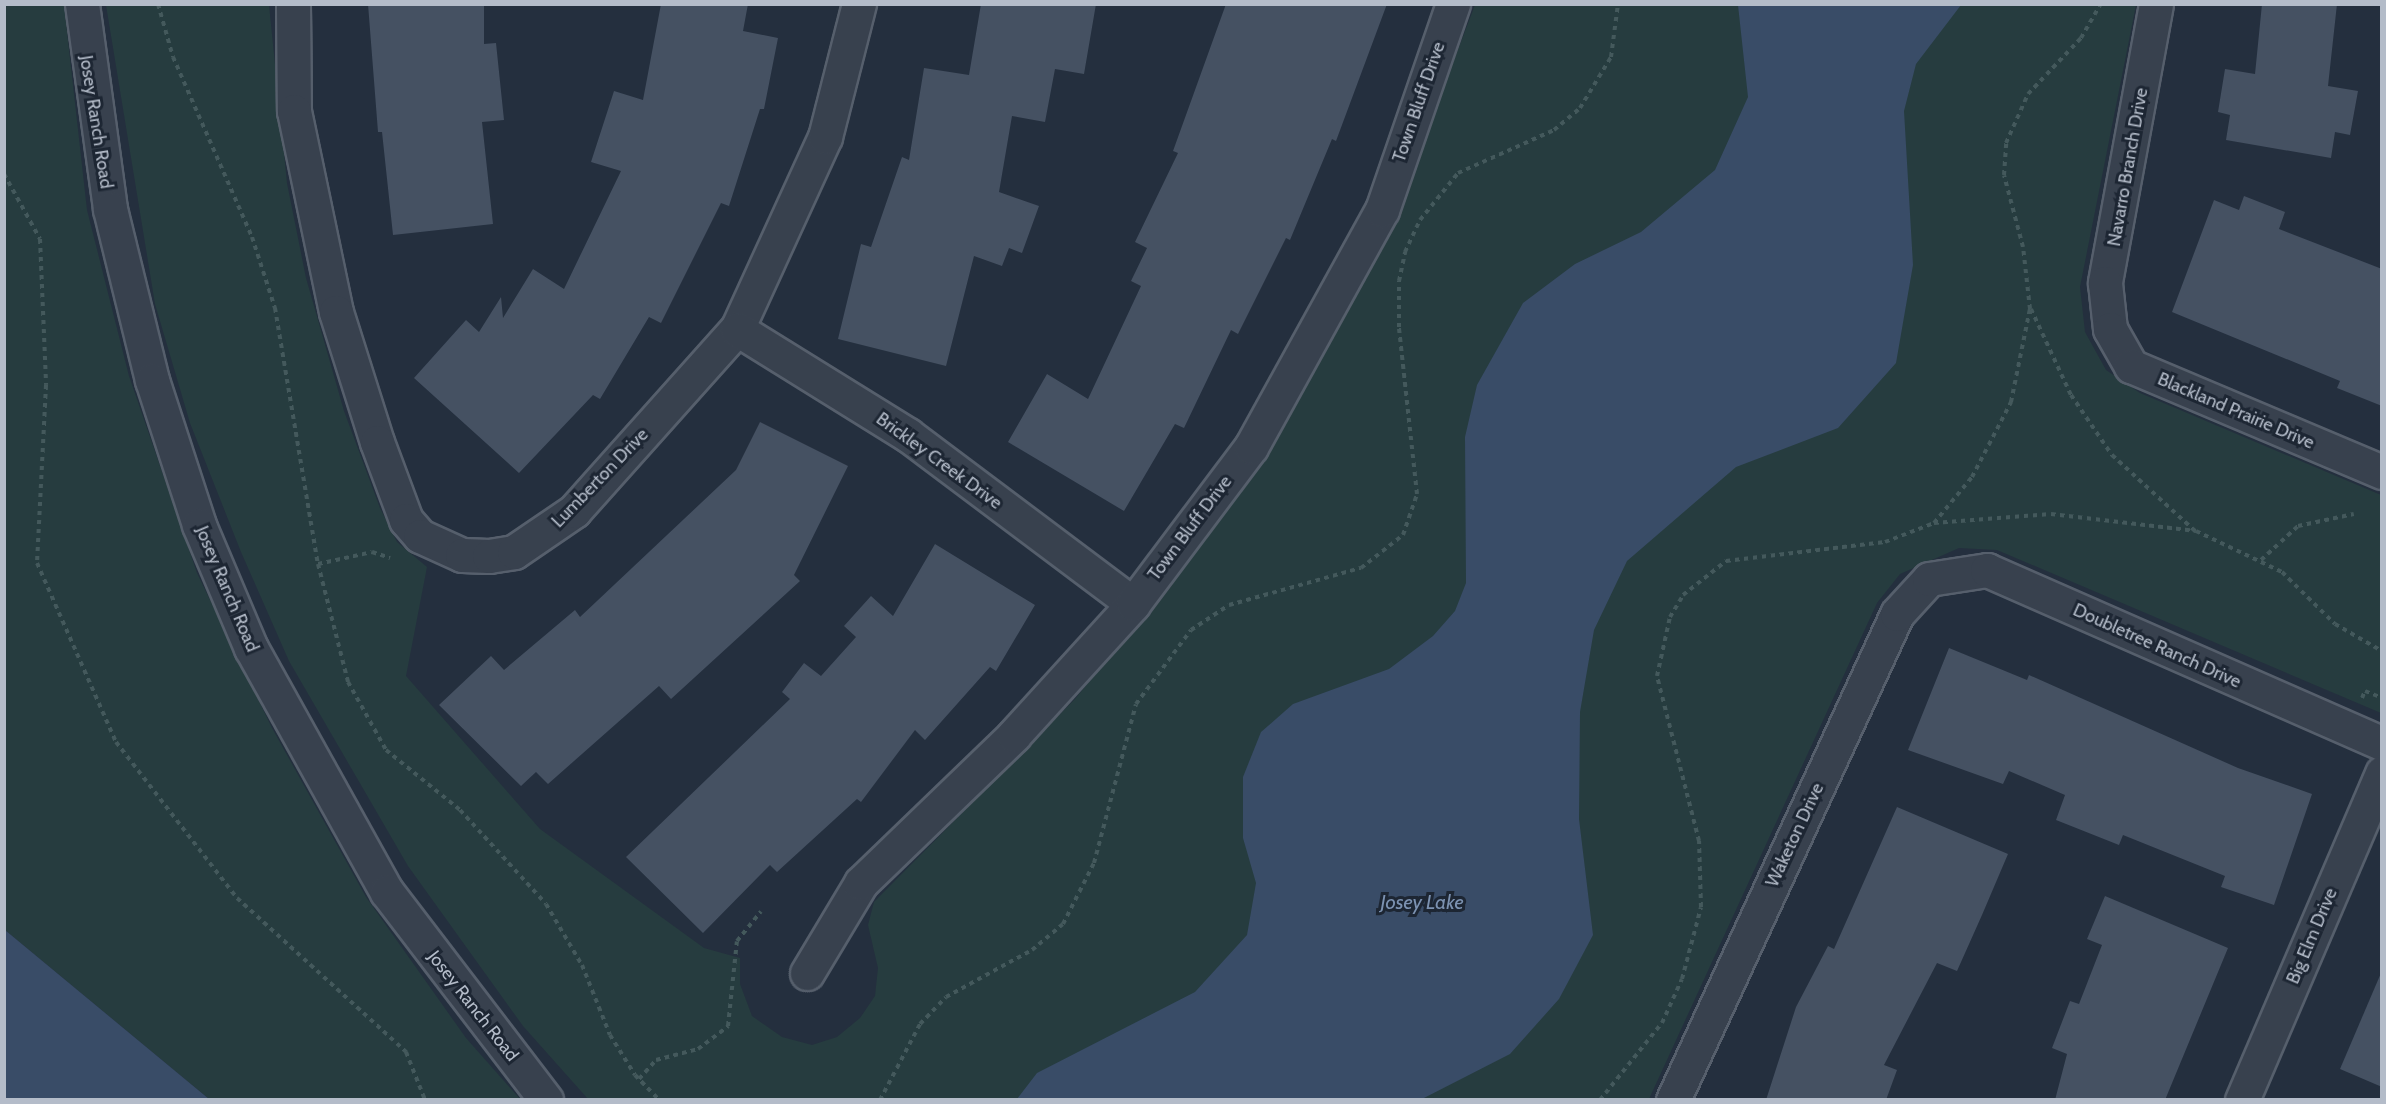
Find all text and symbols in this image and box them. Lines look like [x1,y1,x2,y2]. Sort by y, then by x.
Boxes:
street label: Town Bluff Drive [1388,39,1450,165]
street label: Josey Ranch Road [75,54,117,190]
street label: Navarro Branch Drive [2103,86,2153,248]
street label: Blackland Prairie Drive [2154,368,2318,454]
street label: Brickley Creek Drive [872,408,1006,514]
street label: Lumberton Drive [547,424,653,532]
street label: Town Bluff Drive [1144,471,1236,585]
street label: Josey Ranch Road [191,523,263,655]
street label: Doubletree Ranch Drive [2070,599,2244,693]
street label: Waketon Drive [1762,780,1828,890]
street label: Big Elm Drive [2282,885,2342,987]
water label: Josey Lake [1380,890,1464,914]
street label: Josey Ranch Road [423,946,523,1066]

